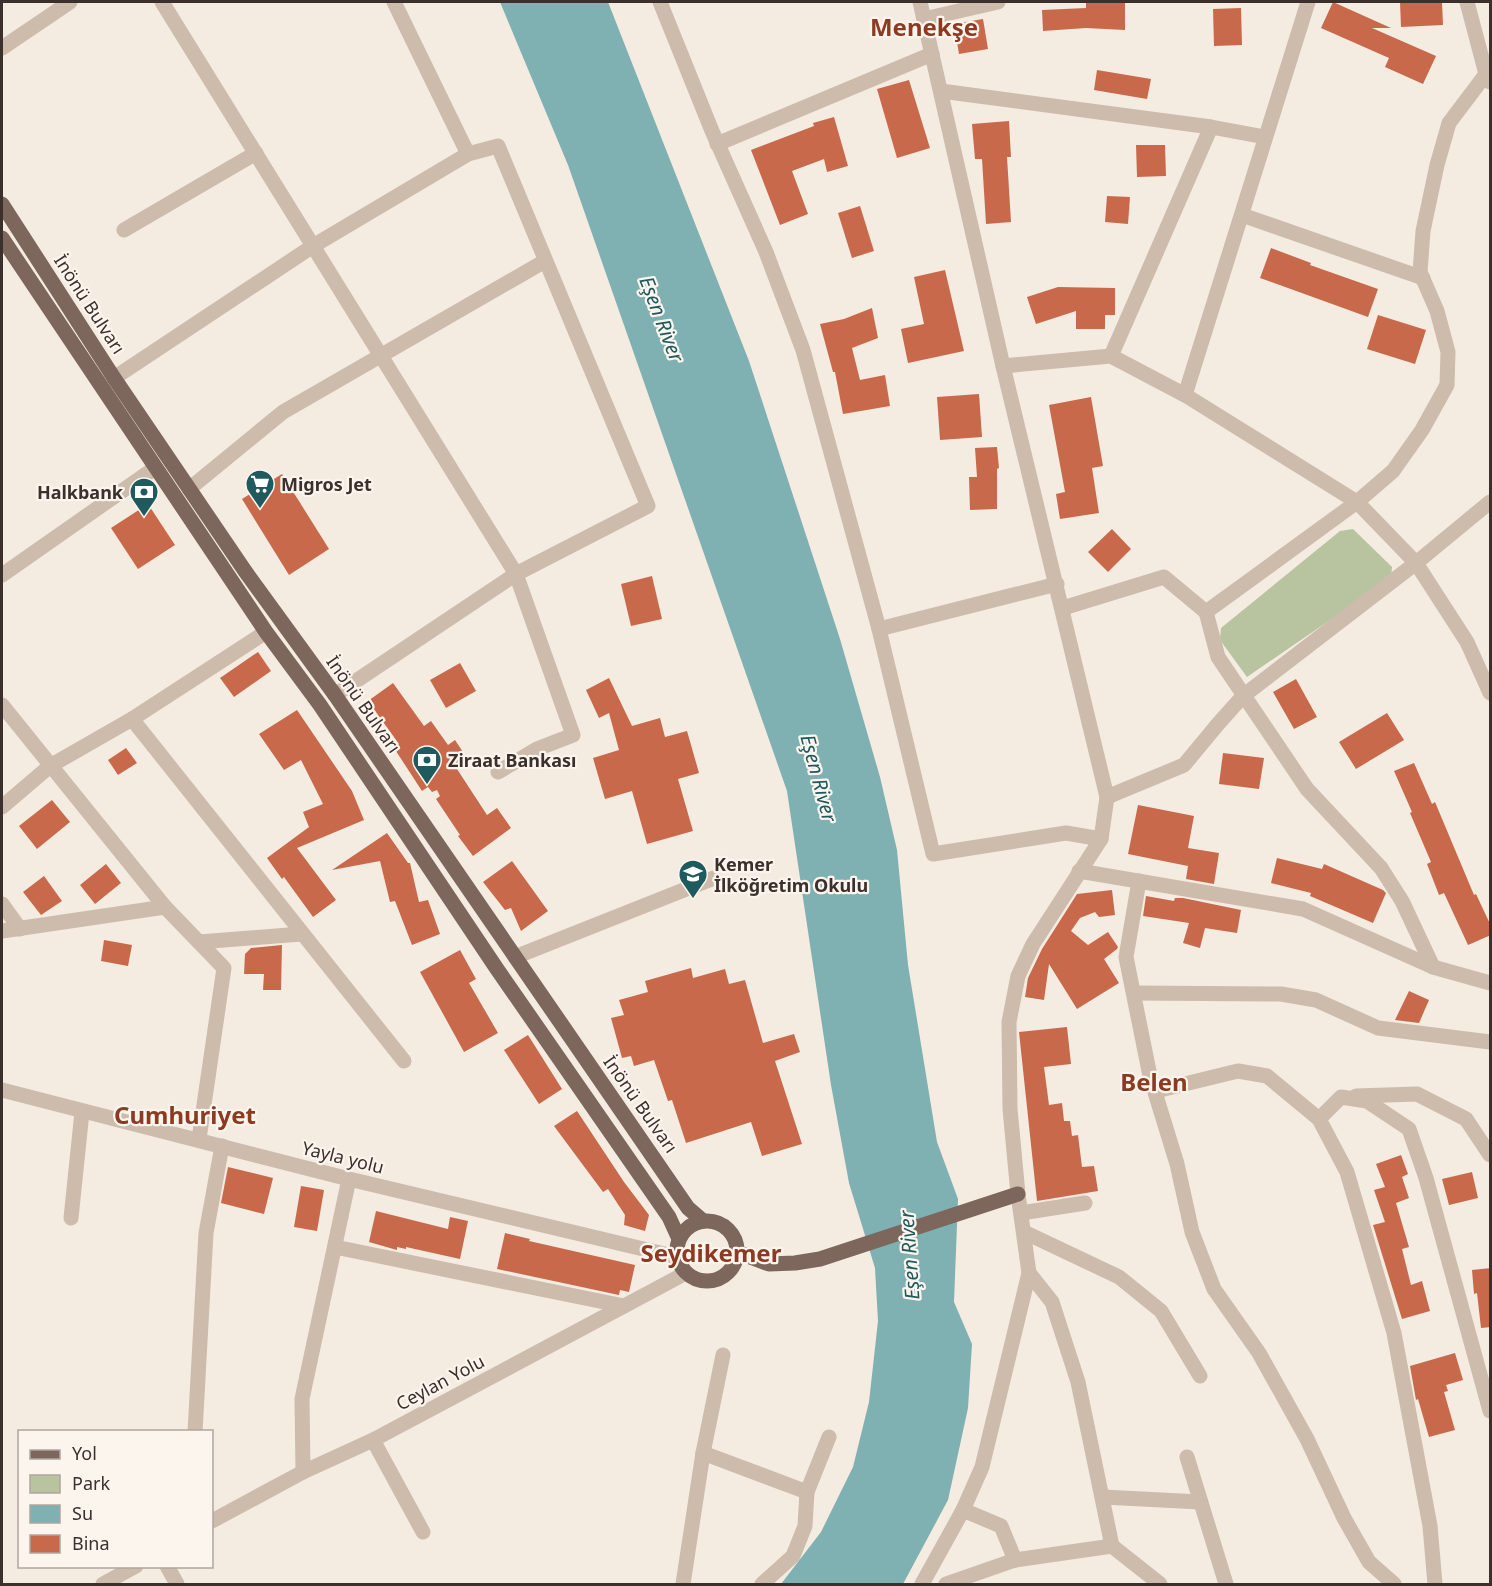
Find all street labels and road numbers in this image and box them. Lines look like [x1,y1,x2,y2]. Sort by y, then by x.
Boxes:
street label: İnönü Bulvarı [49,250,131,358]
street label: İnönü Bulvarı [322,650,406,758]
street label: İnönü Bulvarı [599,1050,683,1158]
street label: Yayla yolu [299,1135,387,1179]
street label: Ceylan Yolu [392,1349,488,1415]

